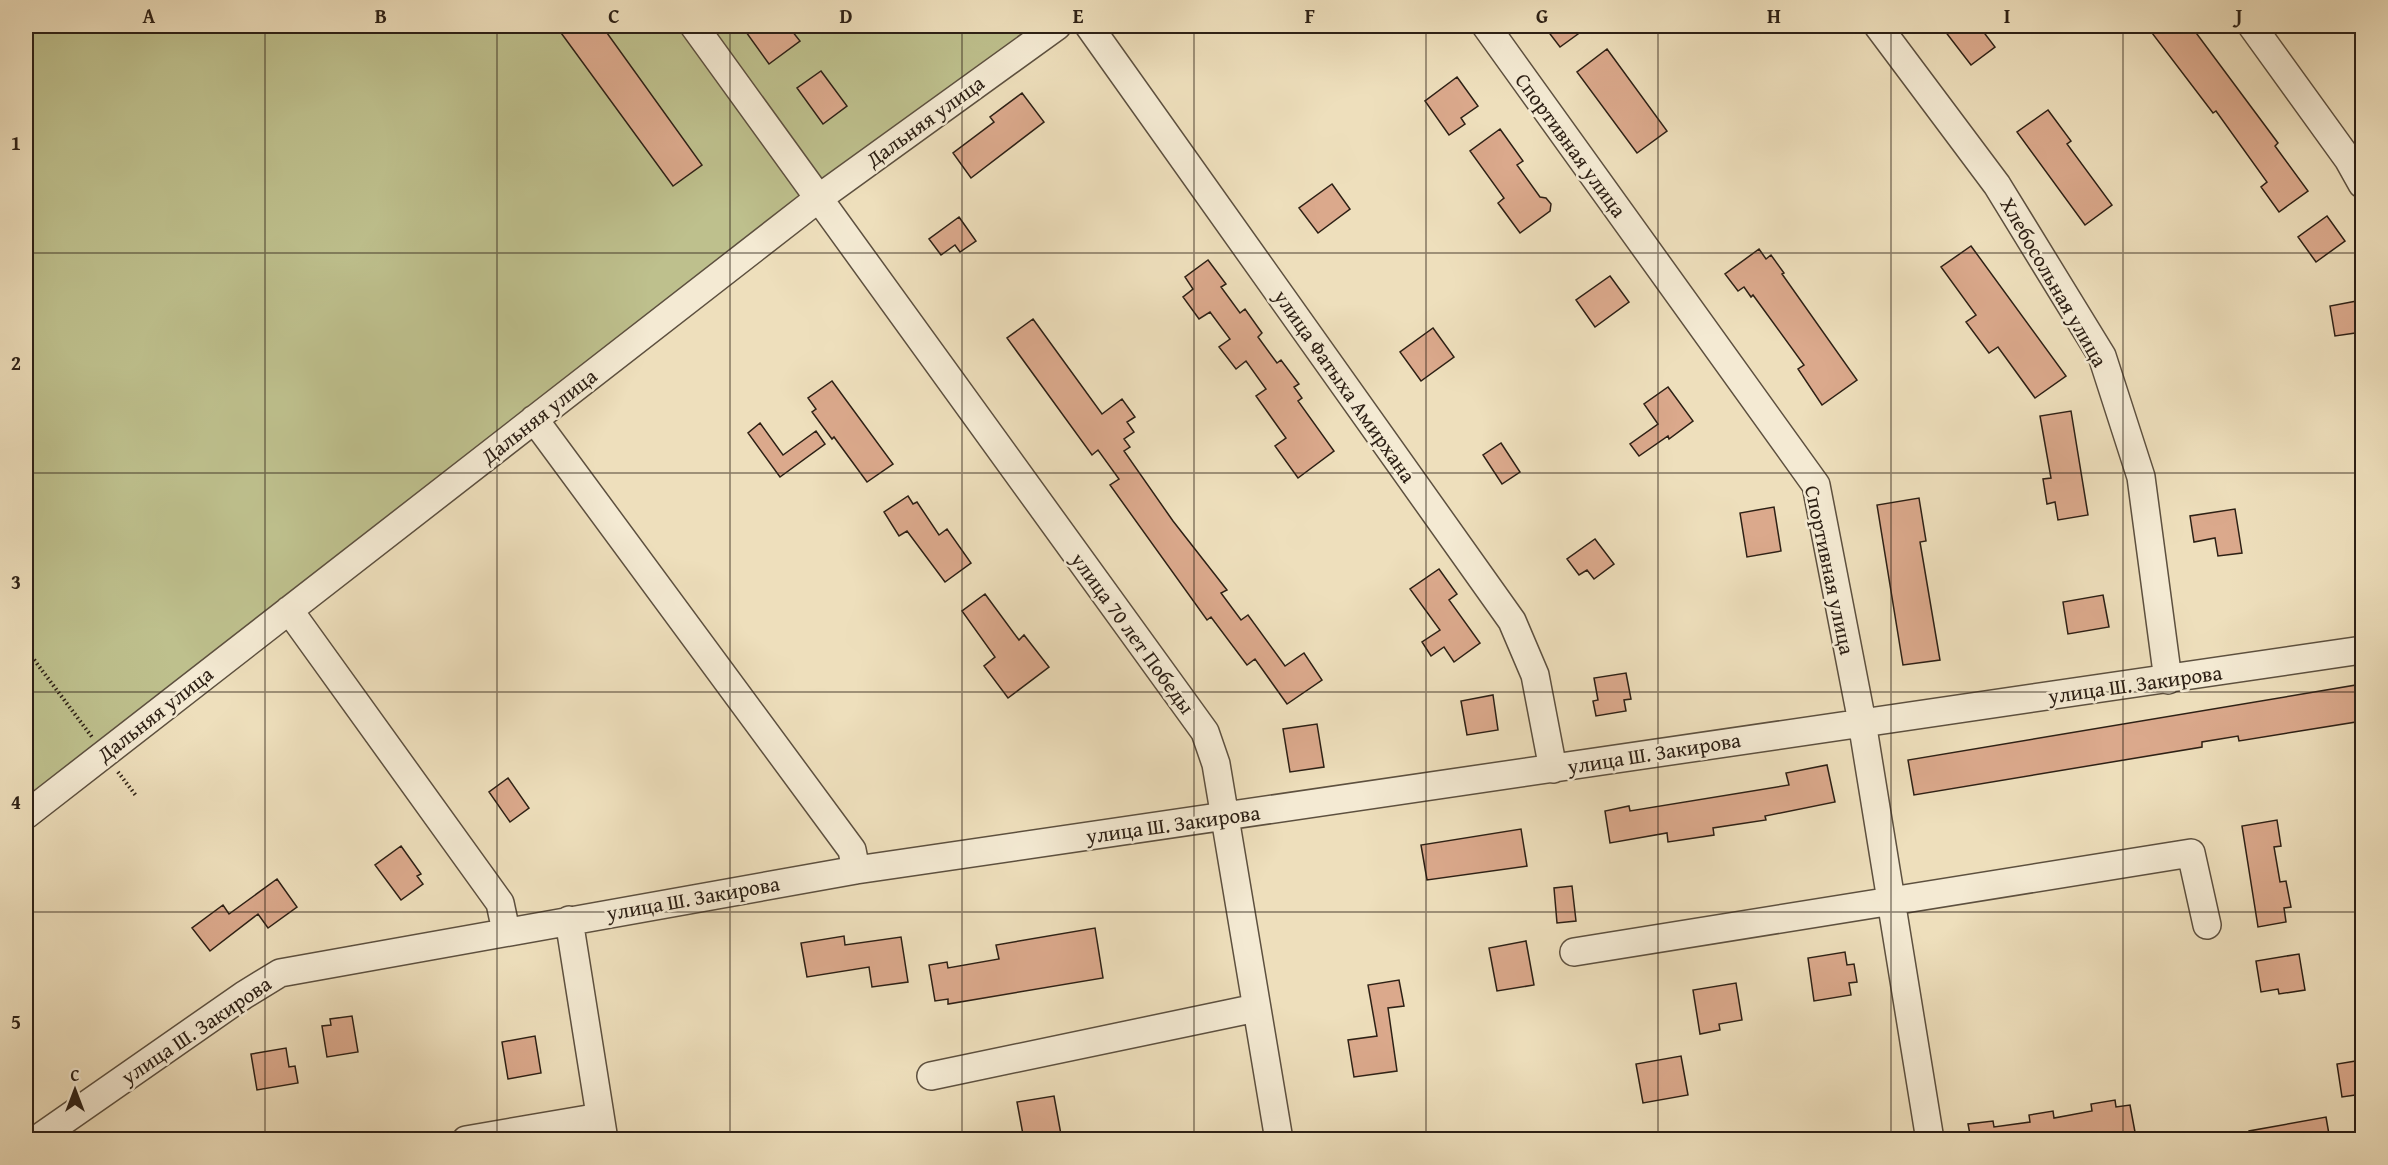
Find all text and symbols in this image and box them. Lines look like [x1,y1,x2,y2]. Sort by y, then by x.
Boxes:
text: A [143,1,156,30]
text: B [375,1,387,30]
text: C [608,1,620,30]
text: D [839,1,853,30]
text: E [1073,1,1084,30]
text: F [1305,1,1315,30]
text: G [1536,1,1548,30]
text: H [1767,1,1781,30]
text: I [2004,1,2010,30]
text: J [2233,1,2243,30]
street label: Спортивная улица [1508,66,1634,224]
street label: Дальняя улица [859,67,991,175]
text: 1 [11,128,21,157]
street label: Хлебосольная улица [1993,191,2115,373]
street label: улица Фатыха Амирхана [1266,282,1424,489]
text: 2 [11,348,21,377]
street label: Дальняя улица [474,361,604,472]
street label: Спортивная улица [1797,483,1863,657]
street label: улица 70 лет Победы [1063,545,1203,721]
text: 3 [11,567,21,596]
street label: улица Ш. Закирова [2045,656,2224,712]
street label: Дальняя улица [90,659,220,770]
street label: улица Ш. Закирова [1564,724,1743,782]
text: 4 [11,787,21,816]
street label: улица Ш. Закирова [1083,796,1262,852]
street label: улица Ш. Закирова [603,868,782,929]
street label: улица Ш. Закирова [114,968,277,1092]
text: 5 [11,1007,21,1036]
north arrow [45,1060,105,1120]
text: С [70,1063,80,1087]

